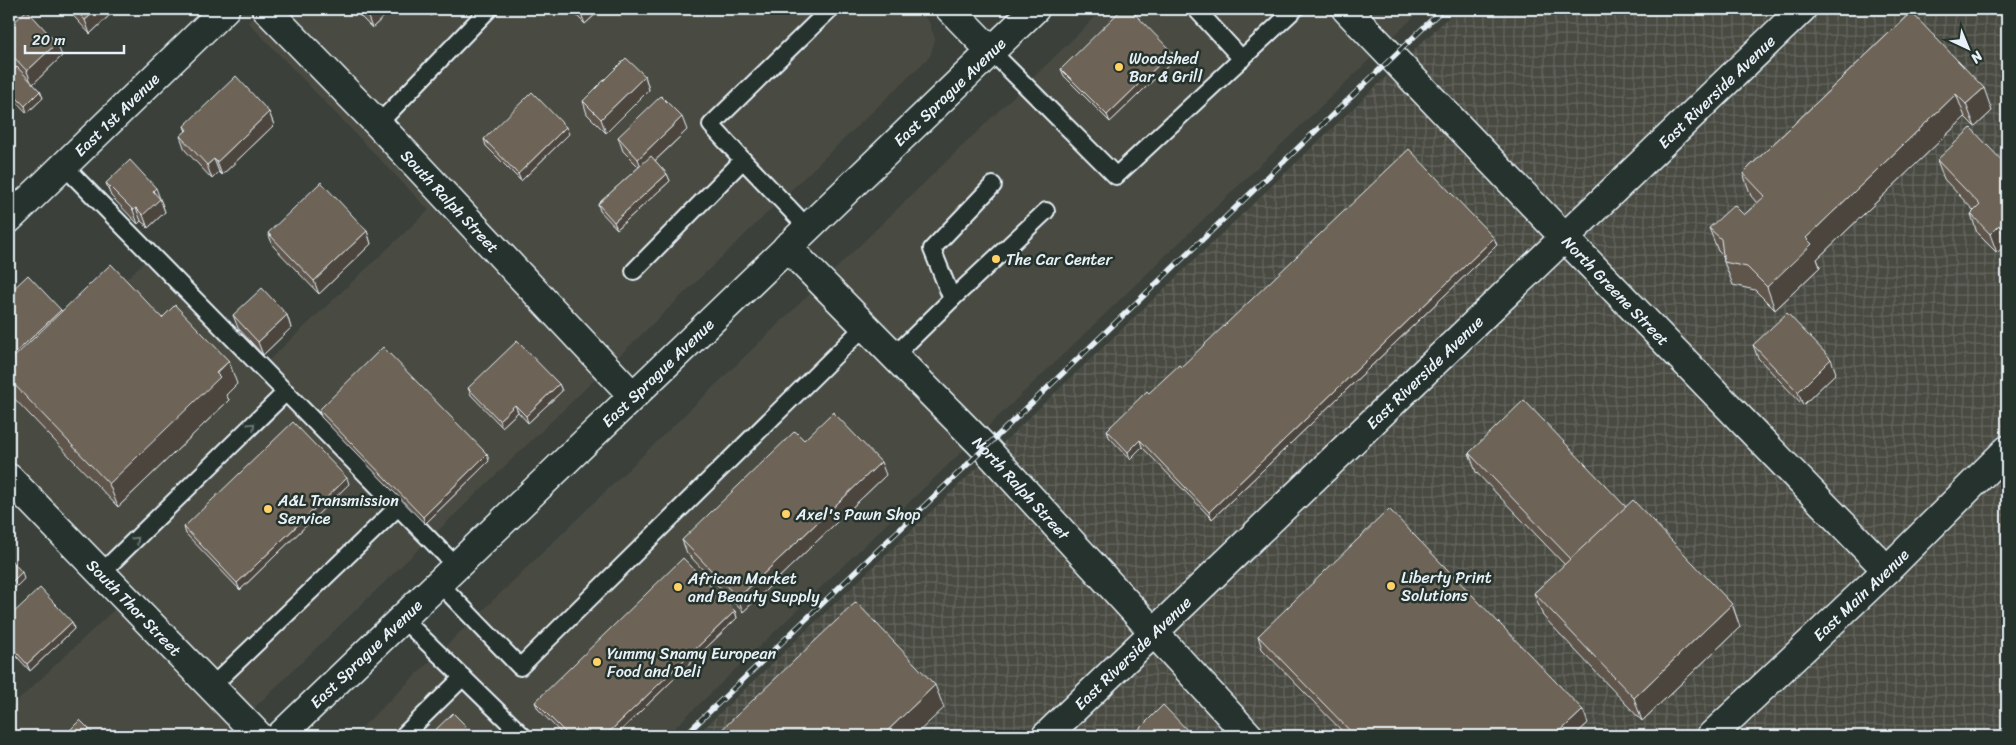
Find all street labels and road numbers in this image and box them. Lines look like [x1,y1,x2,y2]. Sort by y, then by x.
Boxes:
street label: East Riverside Avenue [1651,28,1783,156]
street label: East Sprague Avenue [886,30,1013,154]
street label: East 1st Avenue [67,65,167,164]
street label: South Ralph Street [393,142,506,260]
street label: North Greene Street [1555,229,1677,353]
street label: East Riverside Avenue [1359,308,1491,437]
street label: East Sprague Avenue [594,311,721,435]
street label: North Ralph Street [965,429,1077,548]
street label: East Main Avenue [1806,541,1917,648]
street label: South Thor Street [79,552,189,663]
street label: East Riverside Avenue [1067,589,1199,717]
street label: East Sprague Avenue [303,592,430,716]

